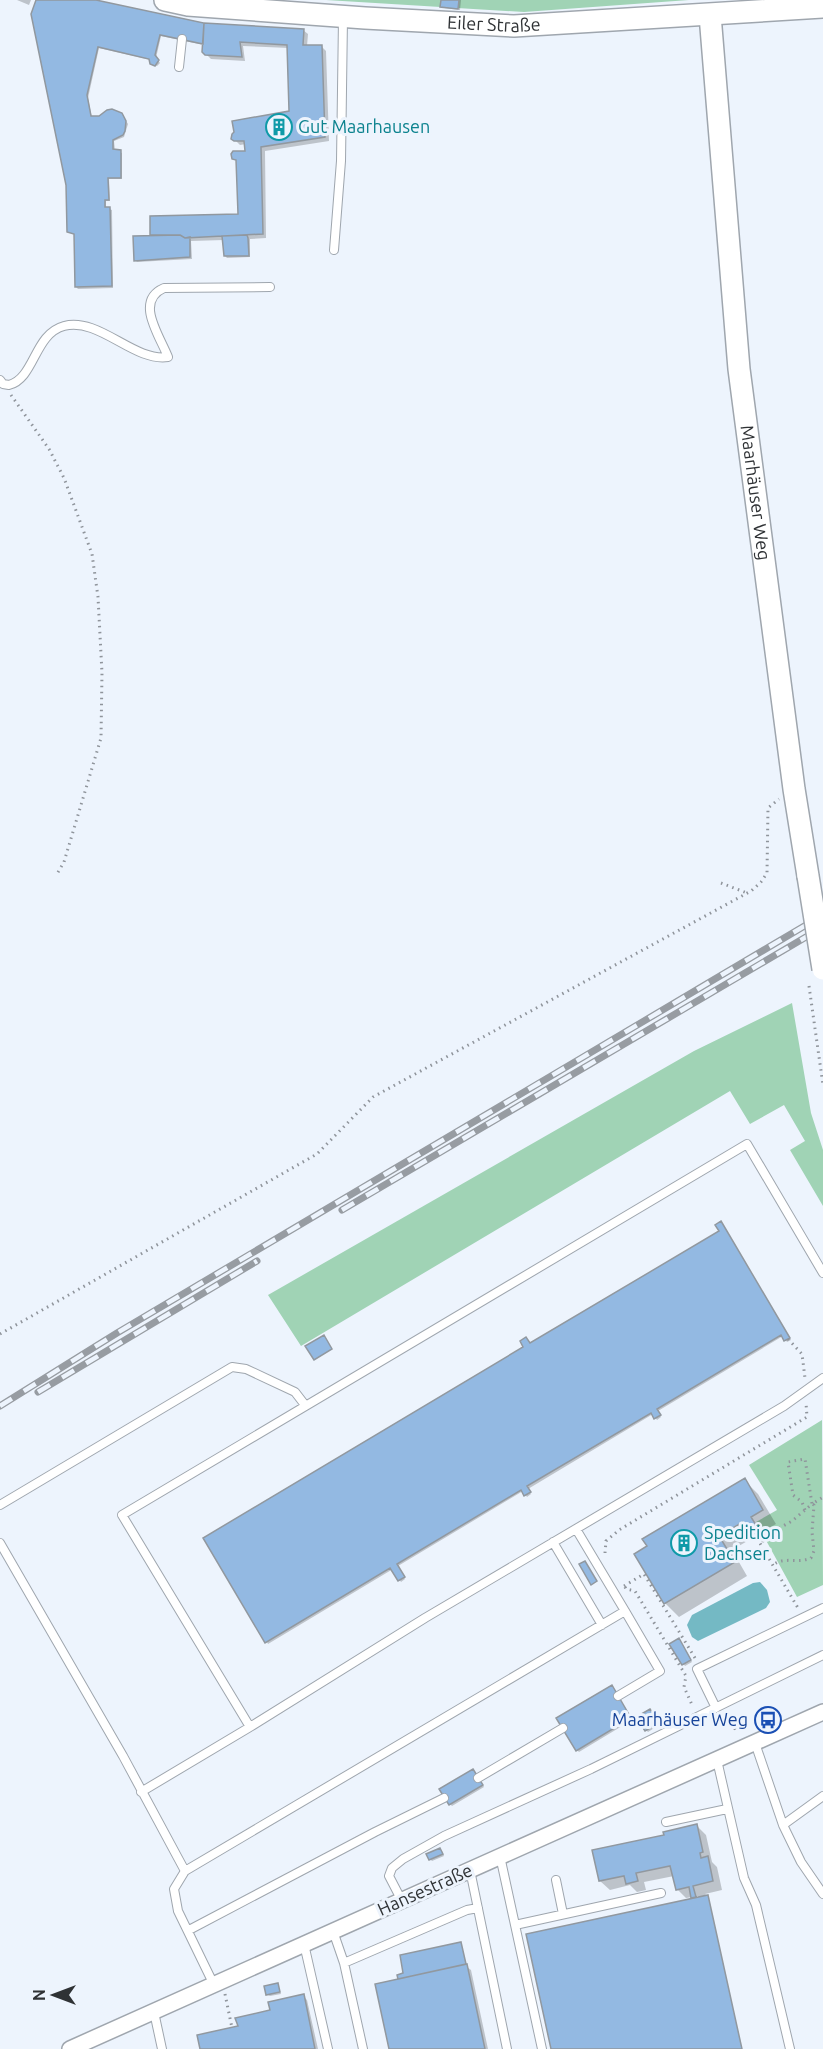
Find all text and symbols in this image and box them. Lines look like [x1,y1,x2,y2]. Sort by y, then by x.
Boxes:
street label: Eiler Straße [447,11,541,35]
building icon: Gut Maarhausen [264,112,294,142]
place label: Gut Maarhausen [298,116,430,136]
street label: Maarhäuser Weg [737,424,775,561]
place label: Spedition Dachser [704,1522,781,1563]
building icon: Spedition Dachser [669,1528,699,1558]
bus stop icon: Maarhäuser Weg [753,1705,783,1735]
place label: Maarhäuser Weg [612,1709,748,1729]
street label: Hansestraße [374,1859,475,1919]
north arrow [24,1965,84,2025]
text: N [30,1989,48,2001]

